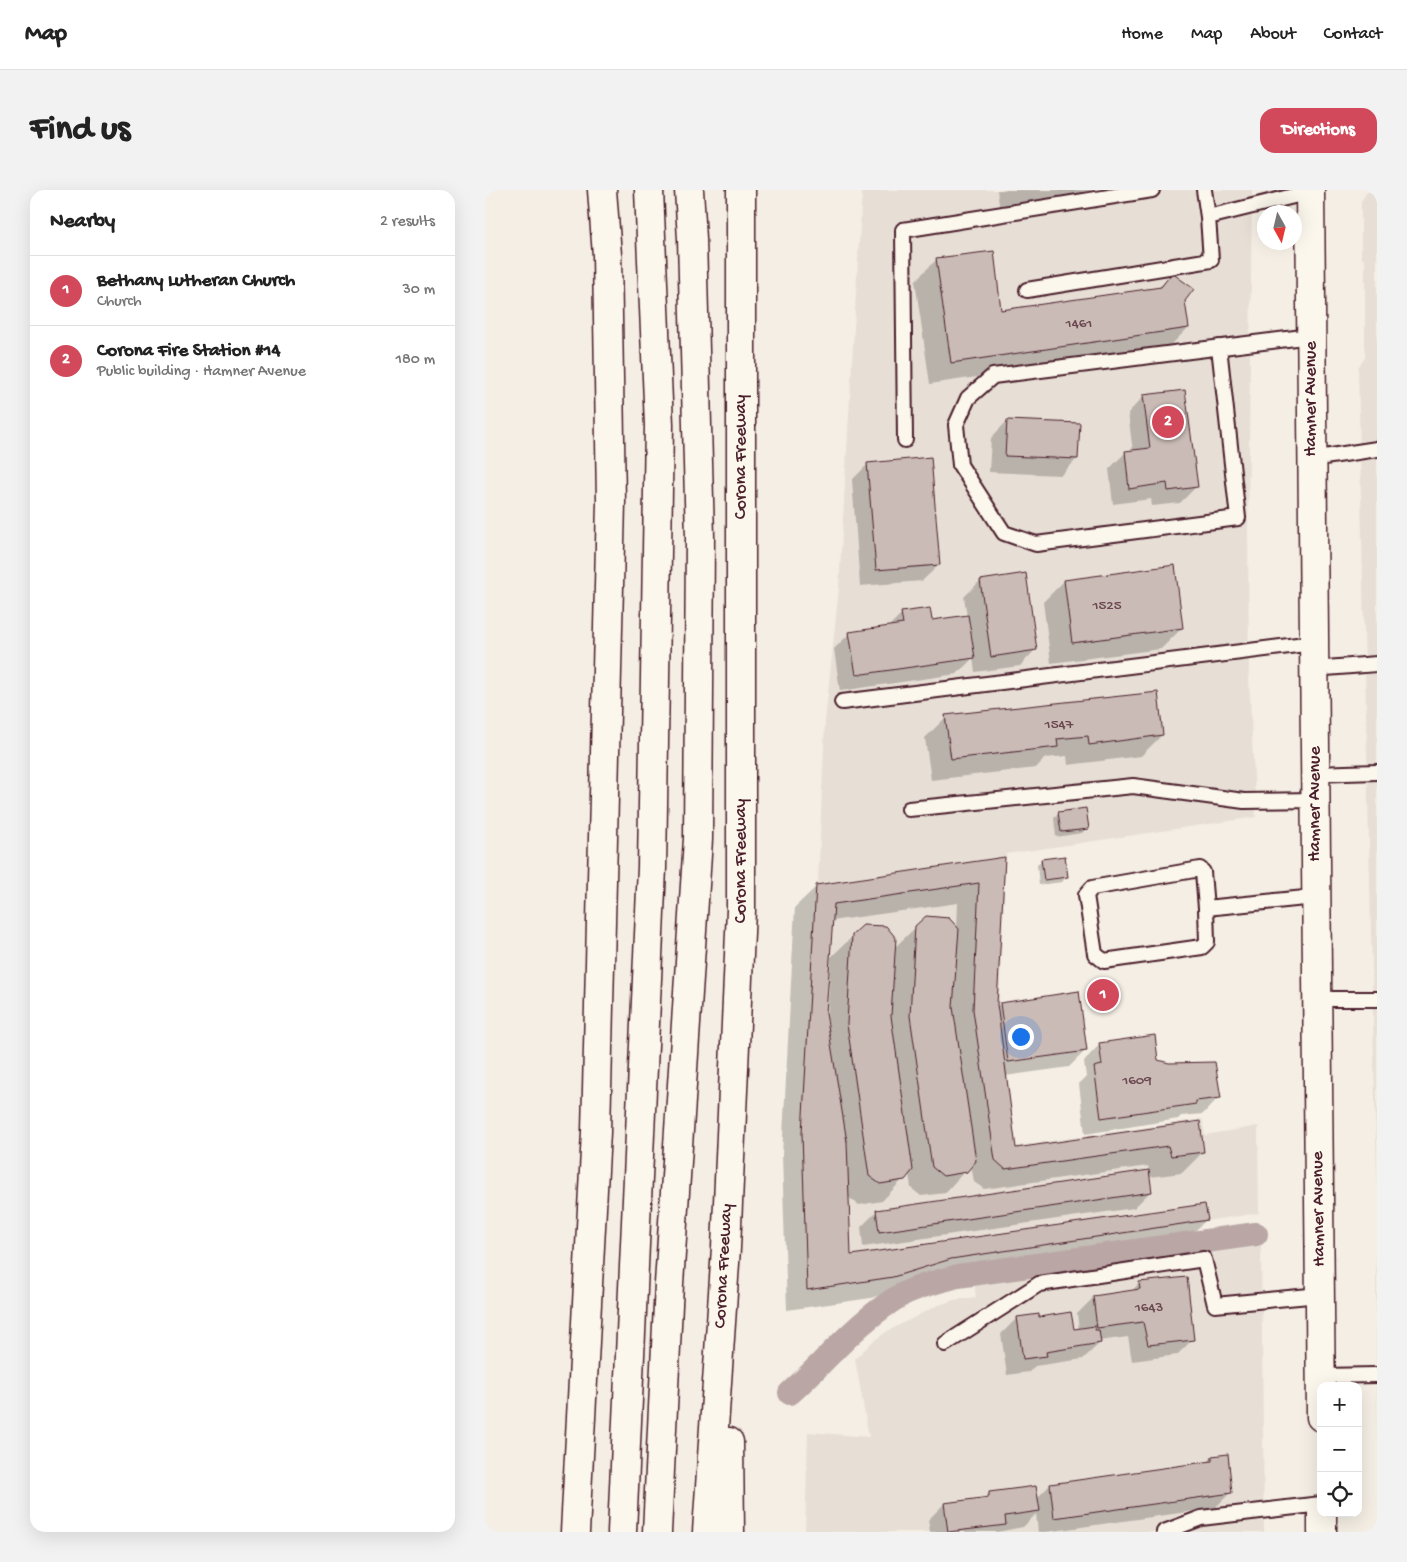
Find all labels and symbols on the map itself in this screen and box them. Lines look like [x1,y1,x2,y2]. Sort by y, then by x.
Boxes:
north arrow [1257,205,1302,250]
house number: 1461 [1065,315,1092,333]
street label: Hamner Avenue [1301,340,1322,457]
street label: Corona Freeway [731,395,752,519]
pin: 2 [1152,403,1184,441]
house number: 1525 [1091,597,1122,615]
house number: 1547 [1044,716,1075,734]
street label: Hamner Avenue [1305,745,1326,862]
street label: Corona Freeway [731,799,752,923]
pin: 1 [1087,976,1119,1014]
your location [1008,1024,1034,1050]
house number: 1609 [1121,1072,1152,1090]
street label: Hamner Avenue [1307,1150,1331,1267]
street label: Corona Freeway [710,1203,738,1329]
house number: 1643 [1134,1299,1163,1317]

